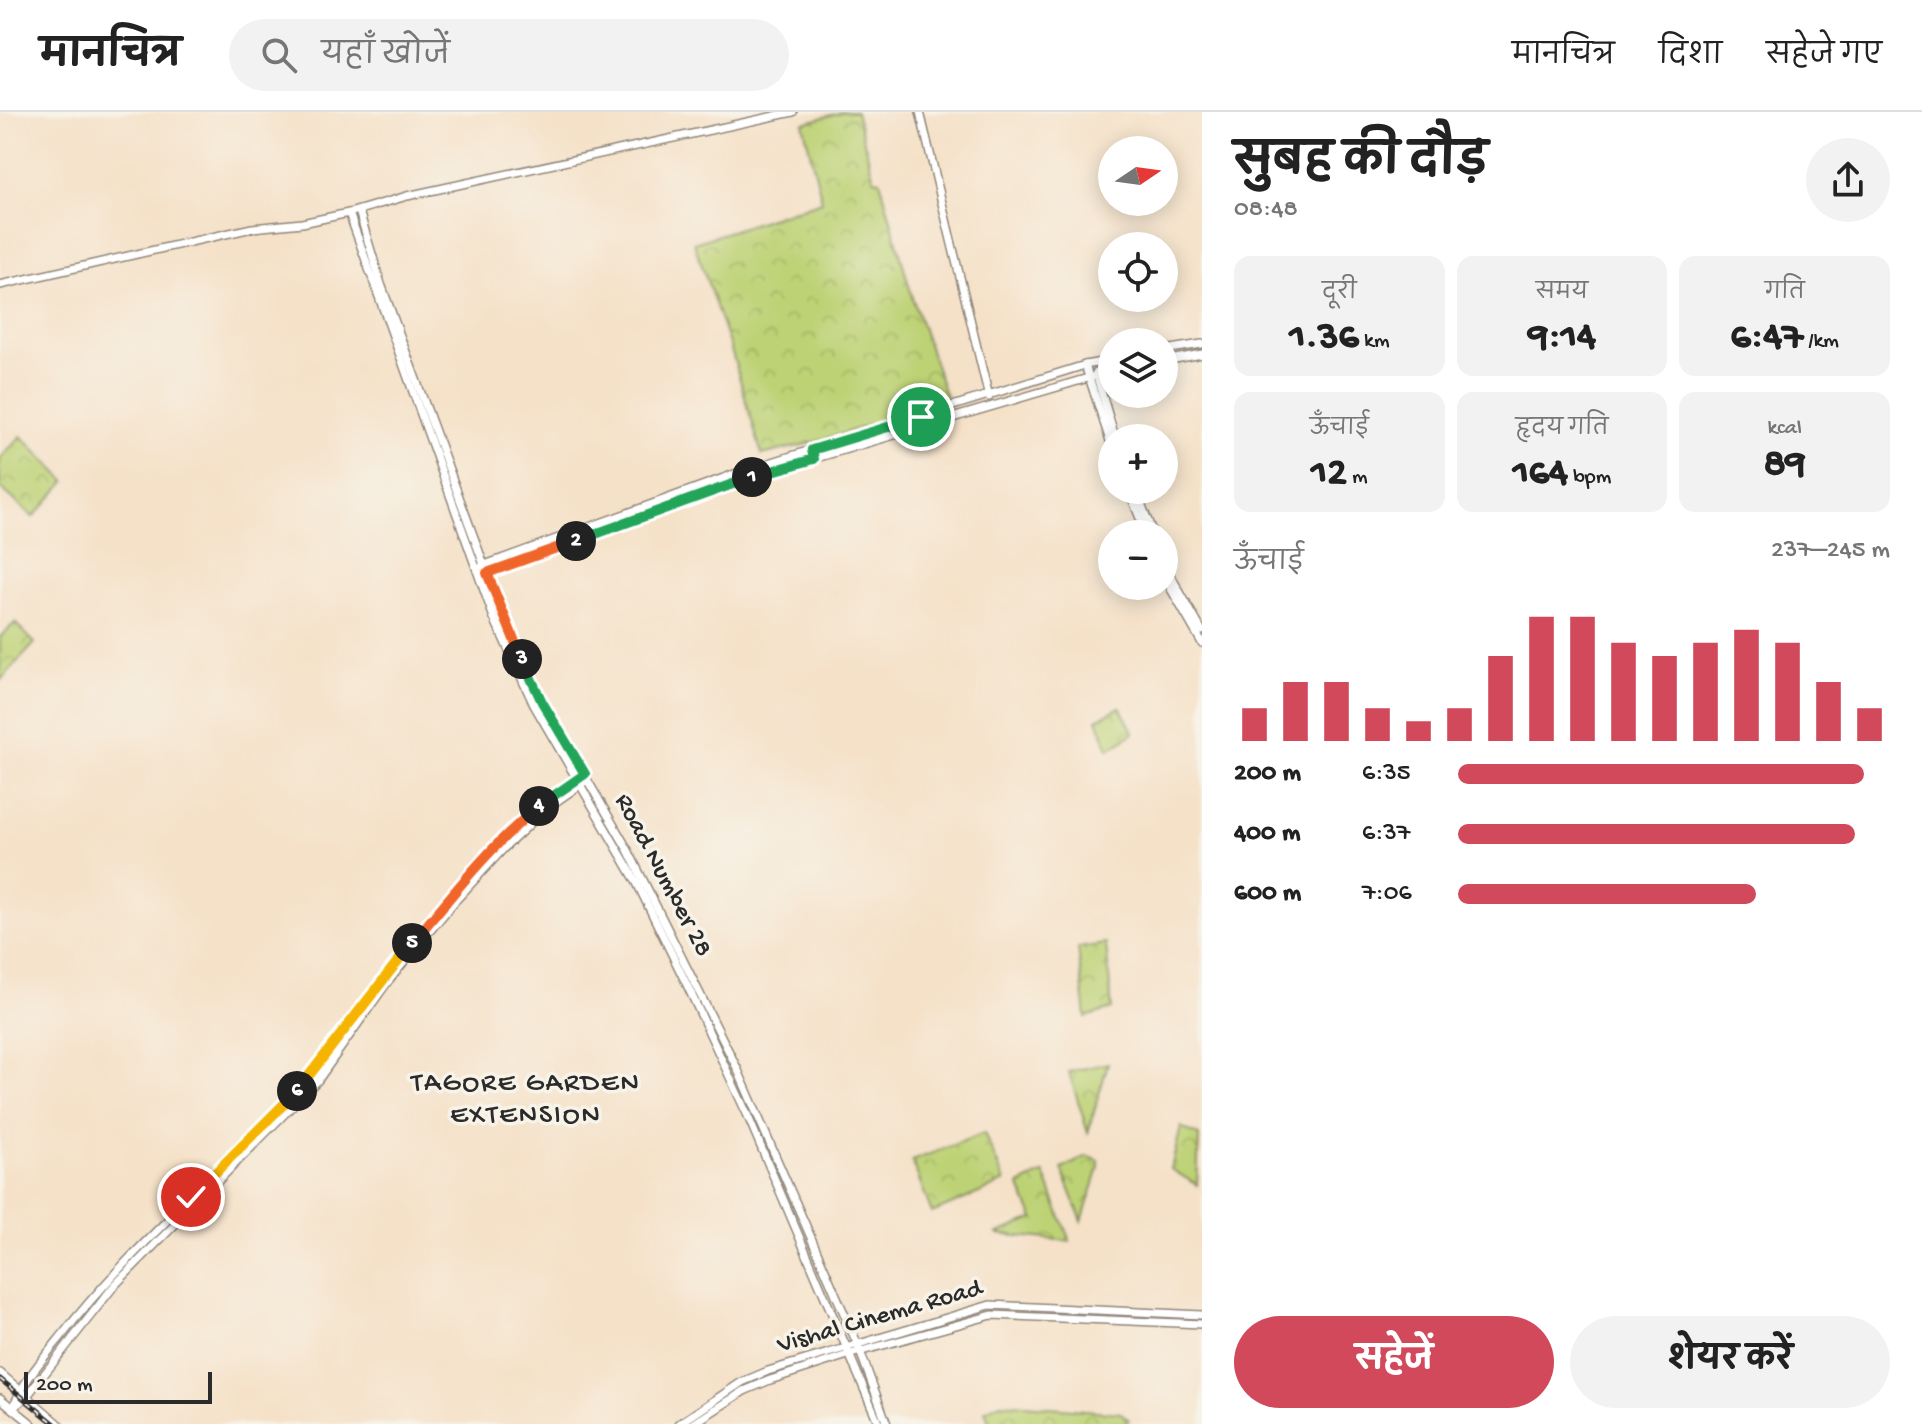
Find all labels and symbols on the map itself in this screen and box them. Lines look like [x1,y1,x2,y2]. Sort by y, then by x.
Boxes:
north arrow [1098,136,1178,216]
pin [887,383,955,451]
pin: 1 [732,457,772,497]
pin: 2 [556,521,596,561]
pin: 3 [502,639,542,679]
pin: 4 [519,786,559,826]
street label: Road Number 28 [606,789,718,963]
pin: 5 [392,923,432,963]
district label: TAGORE GARDEN EXTENSION [409,1068,641,1133]
pin: 6 [277,1071,317,1111]
pin [157,1163,225,1231]
street label: Vishal Cinema Road [773,1273,988,1362]
scale bar [24,1368,212,1404]

